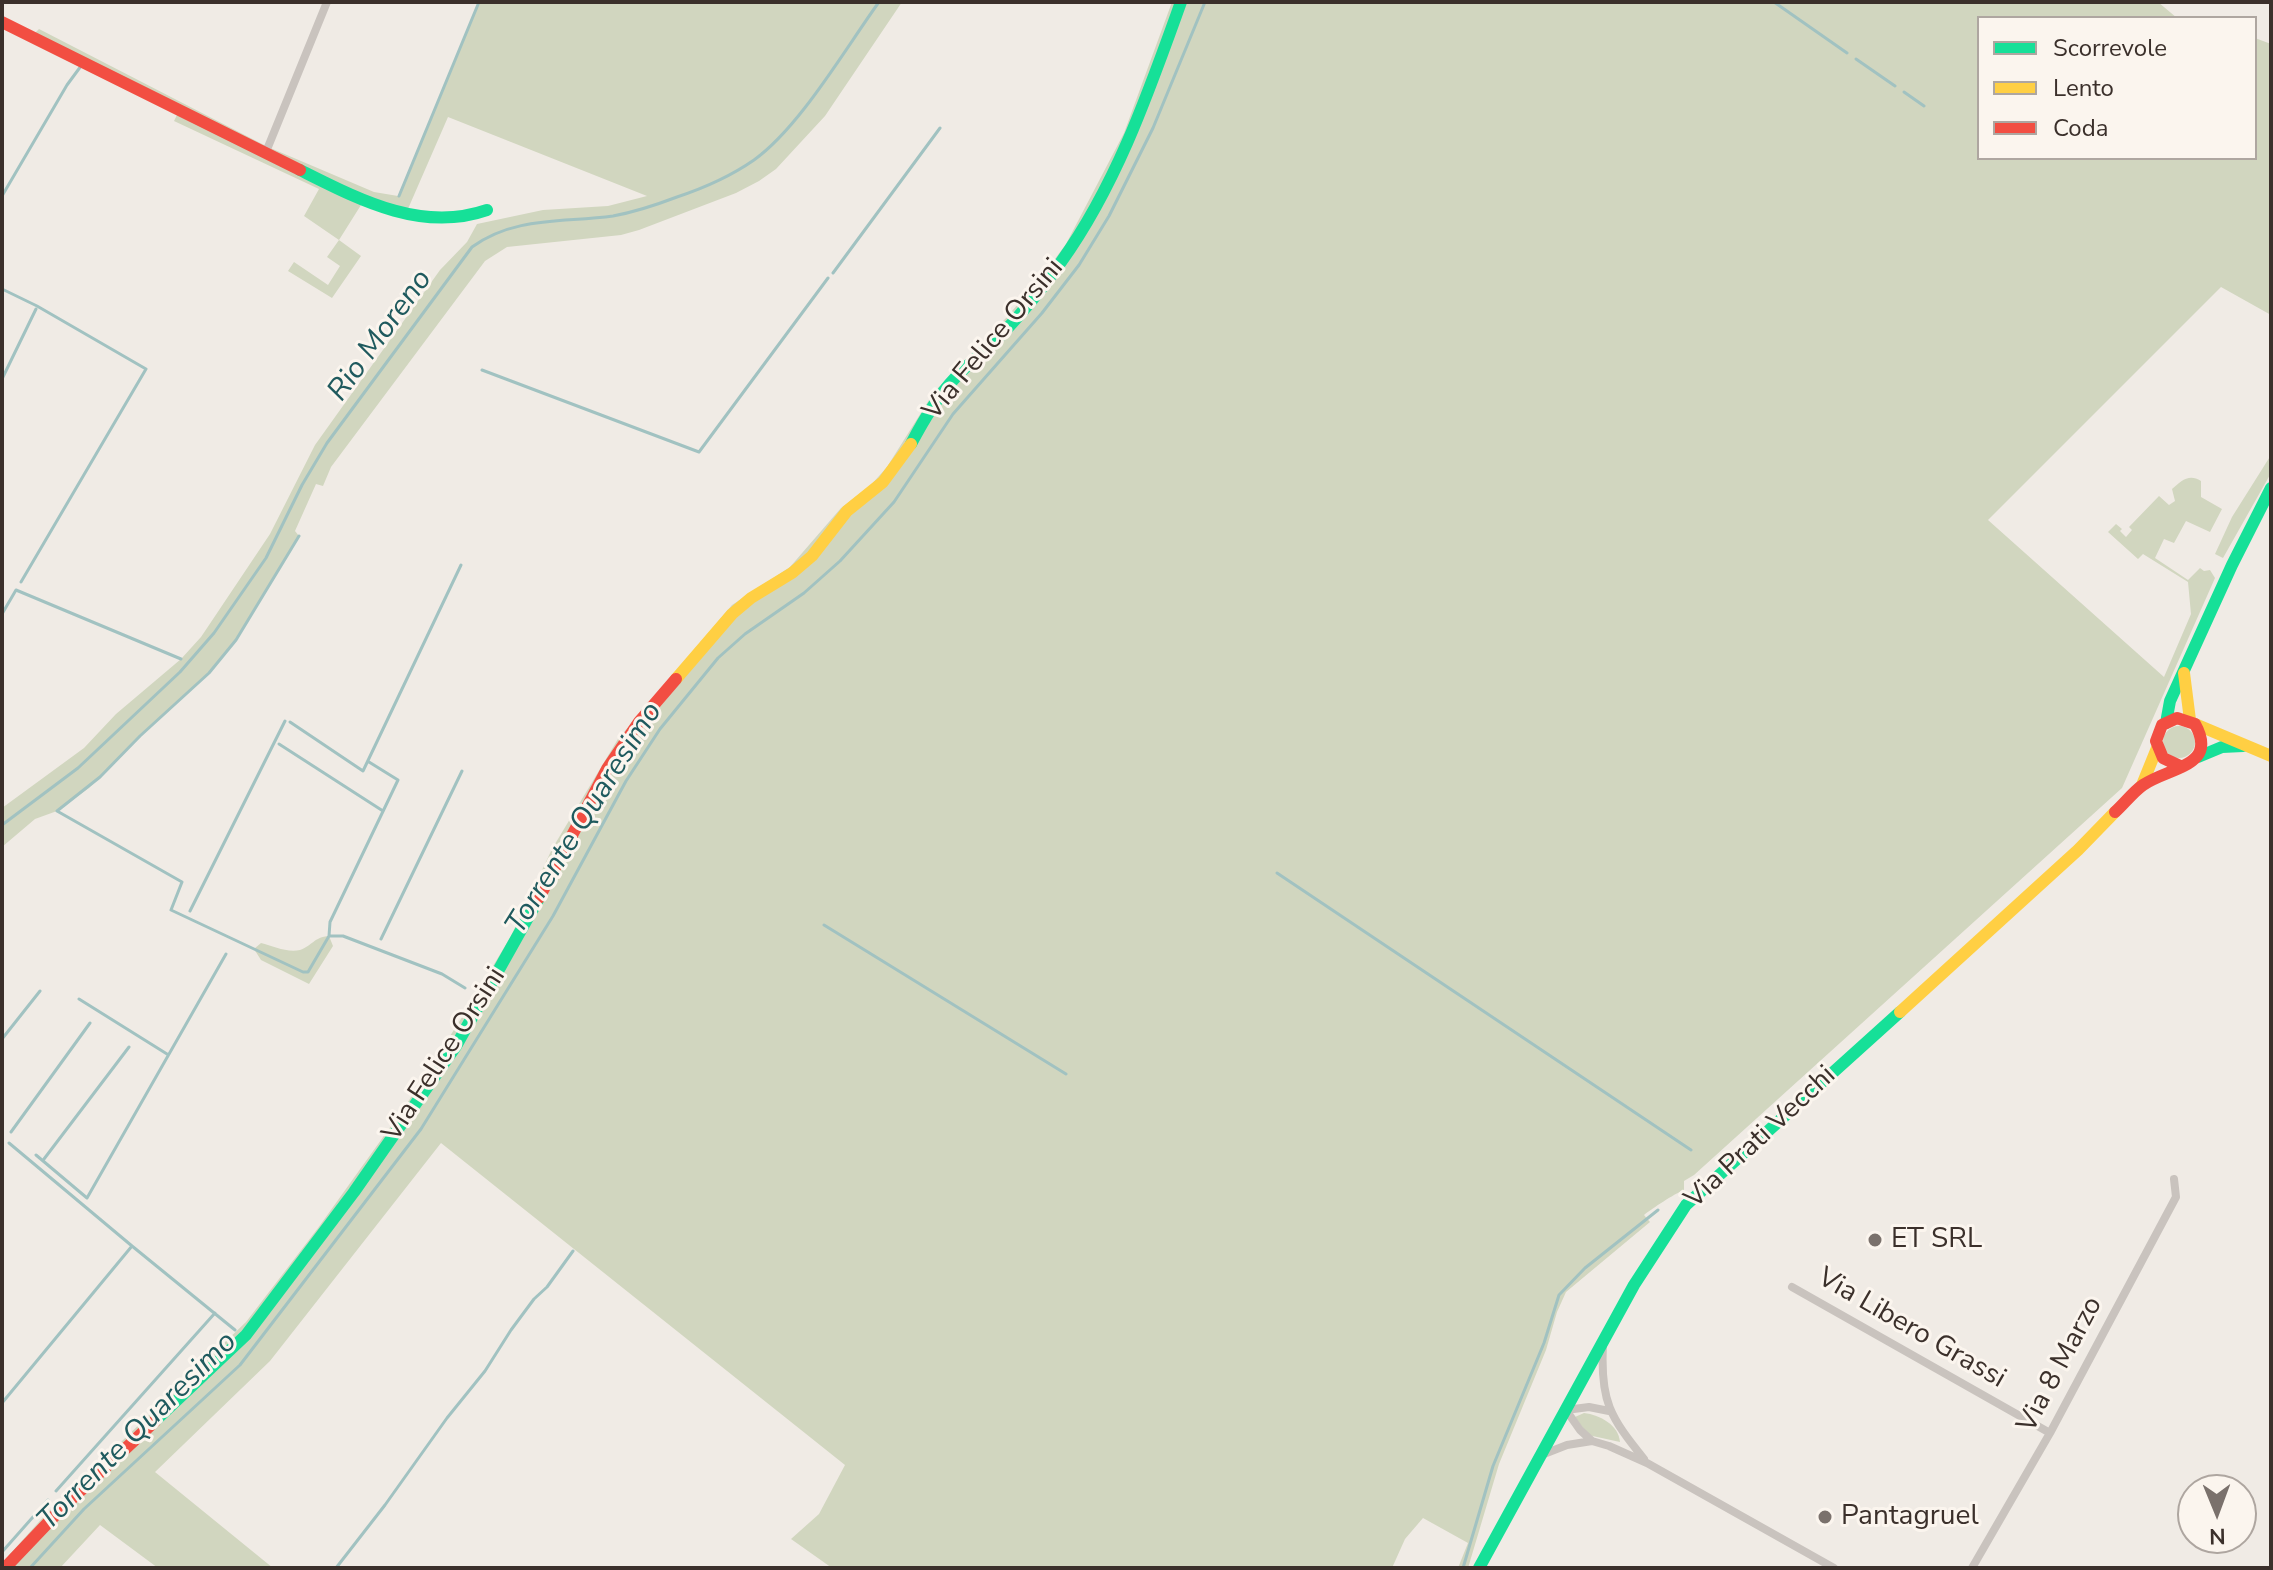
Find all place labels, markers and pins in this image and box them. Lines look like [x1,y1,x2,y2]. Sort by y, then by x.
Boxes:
place label: ET SRL [1891,1223,1982,1257]
marker: ET SRL [1866,1231,1884,1249]
place label: Pantagruel [1841,1500,1979,1534]
marker: Pantagruel [1816,1508,1834,1526]

